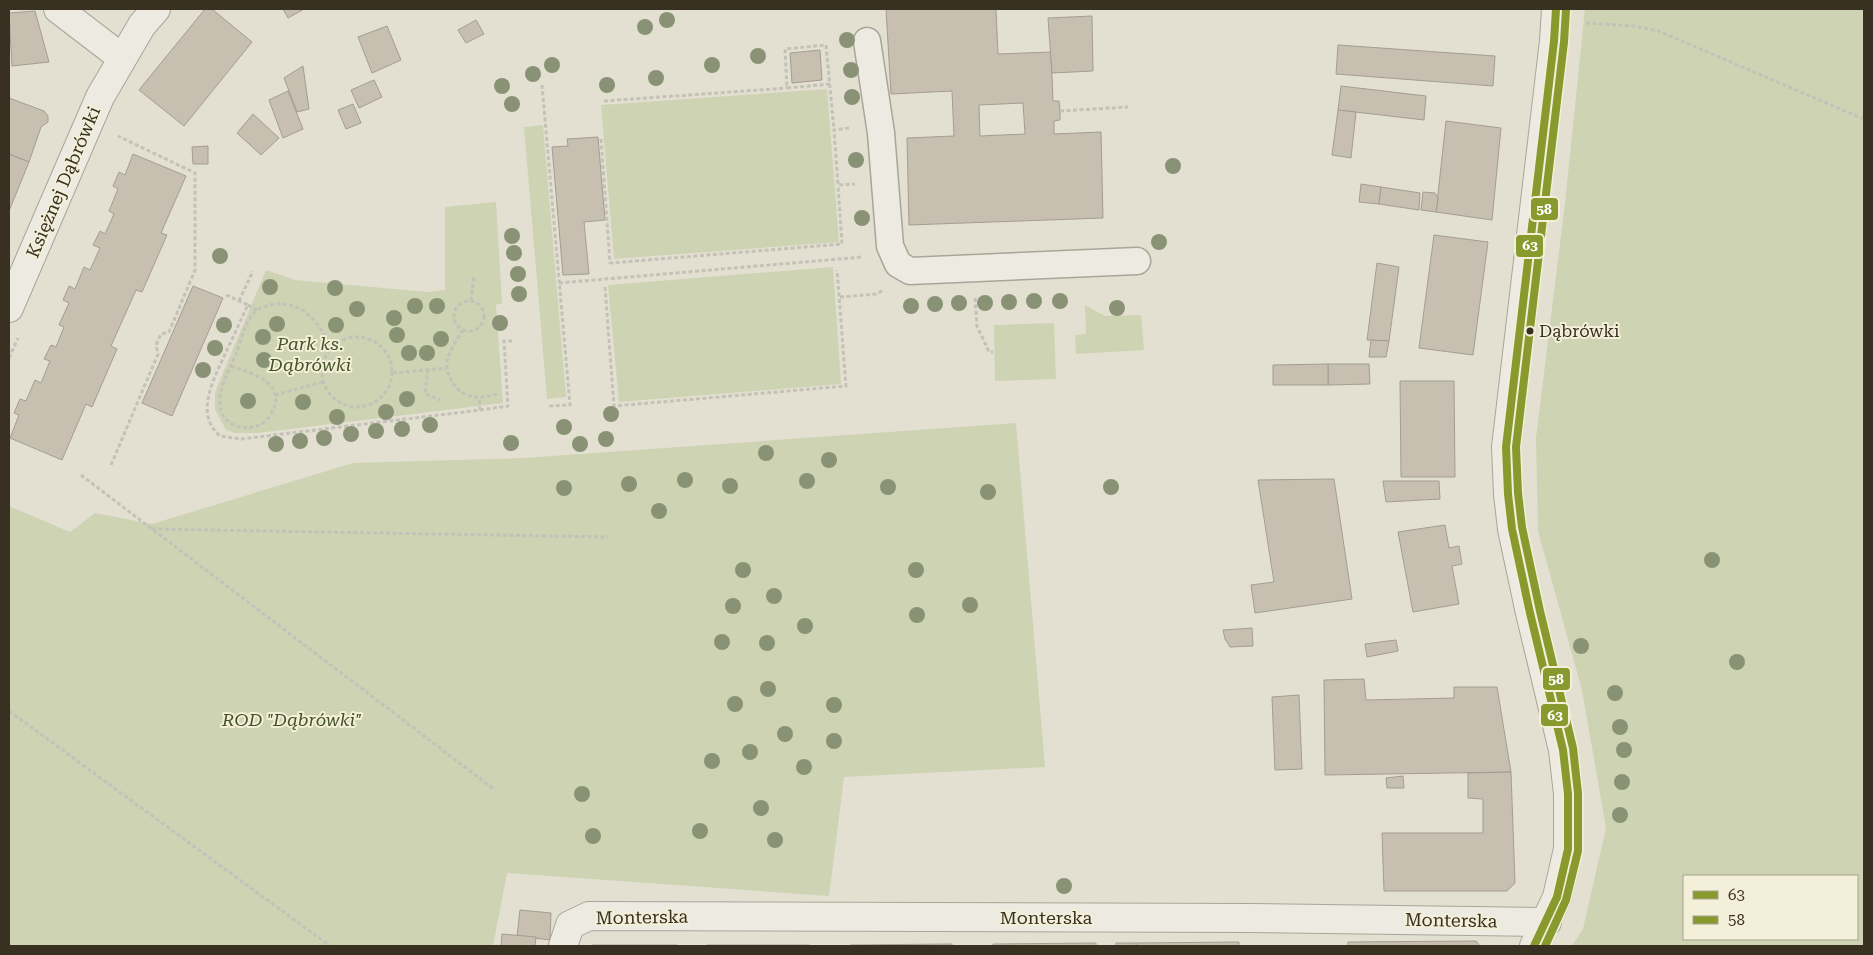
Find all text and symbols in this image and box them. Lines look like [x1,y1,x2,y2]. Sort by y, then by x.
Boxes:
street label: Księżnej Dąbrówki [22,103,104,261]
line badge: 58 [1530,197,1559,221]
text: 58 [1536,201,1552,217]
line badge: 63 [1515,234,1544,258]
text: 63 [1522,237,1538,253]
place label: Dąbrówki [1539,321,1620,341]
marker: Dąbrówki [1525,326,1535,336]
park label: Park ks. Dąbrówki [268,333,351,375]
line badge: 58 [1542,667,1571,691]
text: 58 [1548,671,1564,687]
line badge: 63 [1540,703,1569,727]
text: 63 [1547,707,1563,723]
park label: ROD "Dąbrówki" [221,709,362,730]
legend [1683,875,1858,940]
text: 63 [1728,886,1745,904]
street label: Monterska [596,906,689,928]
street label: Monterska [1000,907,1093,928]
street label: Monterska [1405,909,1498,931]
text: 58 [1728,911,1745,929]

